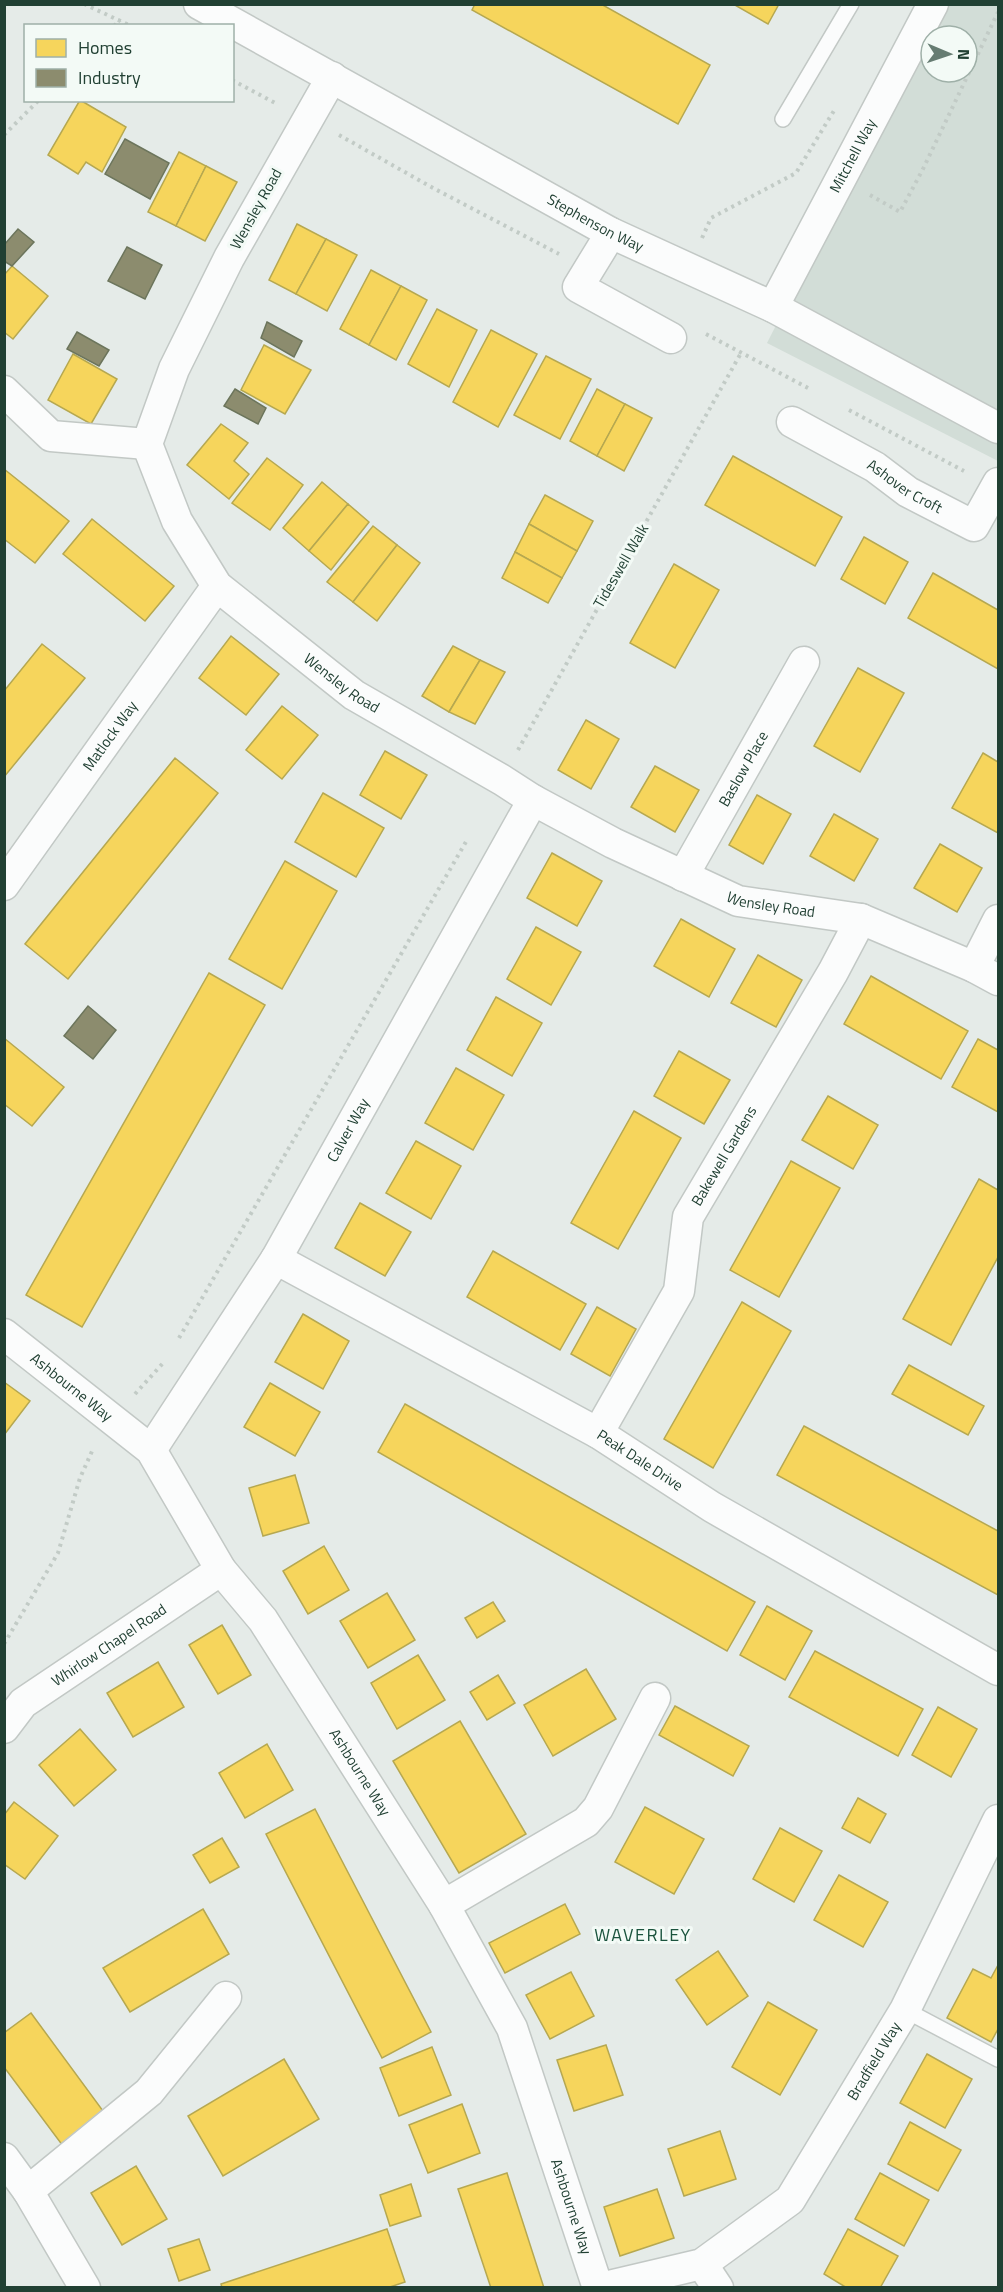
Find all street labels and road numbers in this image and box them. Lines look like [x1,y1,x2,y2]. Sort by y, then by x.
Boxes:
street label: Mitchell Way [823,114,882,197]
street label: Wensley Road [224,164,287,253]
street label: Stephenson Way [543,188,648,258]
street label: Ashover Croft [863,453,947,519]
street label: Tideswell Walk [587,519,654,612]
street label: Wensley Road [299,647,384,718]
street label: Matlock Way [77,696,143,776]
street label: Baslow Place [712,727,774,811]
street label: Wensley Road [723,885,817,923]
street label: Calver Way [321,1094,375,1166]
street label: Bakewell Gardens [685,1101,762,1210]
street label: Ashbourne Way [26,1347,118,1427]
street label: Peak Dale Drive [592,1423,688,1496]
street label: Whirlow Chapel Road [47,1598,171,1692]
street label: Ashbourne Way [324,1724,397,1820]
street label: Bradfield Way [841,2017,906,2105]
street label: Ashbourne Way [545,2156,598,2258]

